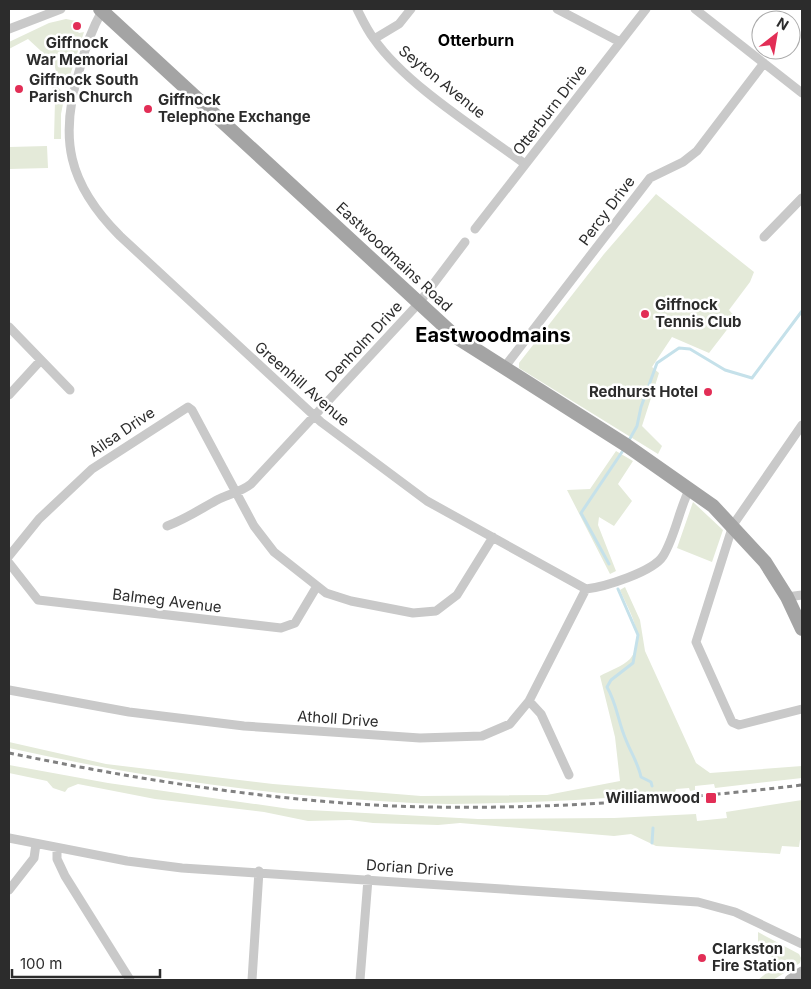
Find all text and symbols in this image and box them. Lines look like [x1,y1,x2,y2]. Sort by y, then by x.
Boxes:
north arrow [751,10,801,60]
text: N [774,13,792,33]
marker: Giffnock War Memorial [71,20,83,32]
district label: Otterburn [438,30,514,50]
place label: Giffnock War Memorial [26,33,128,69]
street label: Seyton Avenue [395,41,490,122]
street label: Otterburn Drive [508,61,591,159]
place label: Giffnock South Parish Church [29,70,138,106]
marker: Giffnock South Parish Church [13,83,25,95]
place label: Giffnock Telephone Exchange [158,90,311,126]
marker: Giffnock Telephone Exchange [142,103,154,115]
street label: Percy Drive [574,172,639,249]
street label: Eastwoodmains Road [332,198,456,315]
place label: Giffnock Tennis Club [655,295,741,331]
street label: Denholm Drive [321,297,406,386]
marker: Giffnock Tennis Club [639,308,651,320]
district label: Eastwoodmains [415,323,571,347]
street label: Greenhill Avenue [251,337,354,430]
place label: Redhurst Hotel [589,382,698,401]
marker: Redhurst Hotel [702,386,714,398]
street label: Ailsa Drive [85,403,158,461]
street label: Balmeg Avenue [111,584,223,617]
street label: Atholl Drive [297,706,379,731]
place label: Williamwood [605,788,700,807]
marker: Williamwood [704,791,718,805]
street label: Dorian Drive [365,855,455,880]
place label: Clarkston Fire Station [712,939,795,975]
scale bar [12,946,160,978]
marker: Clarkston Fire Station [696,952,708,964]
text: 100 m [20,954,62,973]

